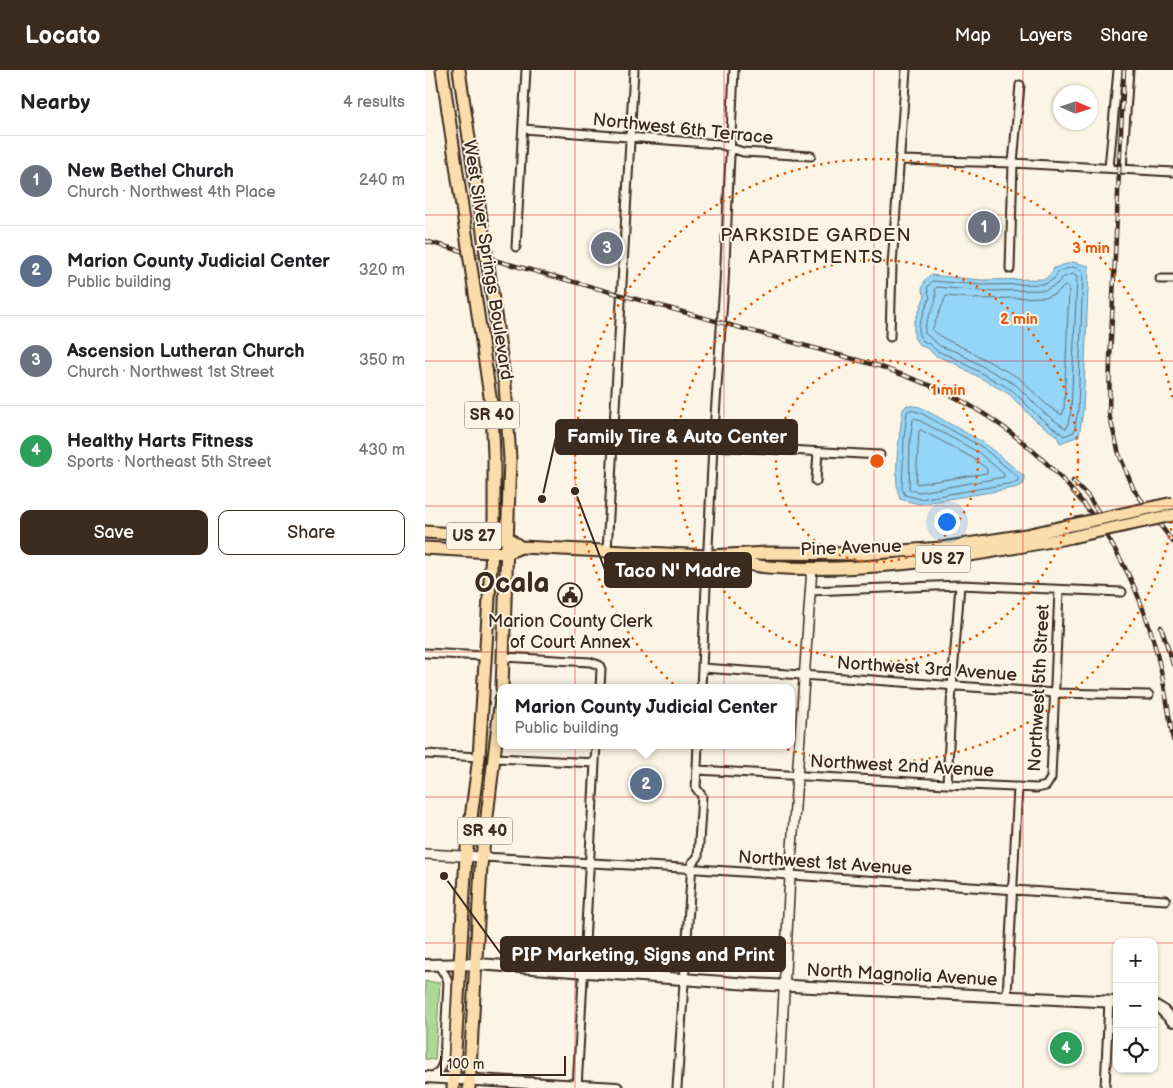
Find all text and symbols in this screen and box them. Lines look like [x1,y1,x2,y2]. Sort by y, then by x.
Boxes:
text: Locato [25,21,100,50]
text: Map [955,25,991,46]
text: Layers [1019,25,1072,46]
text: Share [1100,25,1148,46]
north arrow [1053,85,1098,130]
text: Nearby [20,90,90,115]
text: 4 results [343,93,405,112]
street label: Northwest 6th Terrace [592,109,775,149]
street label: West Silver Springs Boulevard [459,139,517,381]
text: New Bethel Church [67,160,234,183]
text: 1 [33,171,39,190]
text: 240 m [359,171,405,190]
text: Church · Northwest 4th Place [67,183,276,202]
pin: 1 [968,208,1000,246]
district label: PARKSIDE GARDEN APARTMENTS [720,224,912,269]
pin: 3 [591,229,623,267]
text: 3 min [1072,239,1110,258]
text: Marion County Judicial Center [67,250,330,273]
text: 2 [31,261,41,280]
text: 320 m [359,261,405,280]
text: Public building [67,273,171,292]
text: 2 min [1000,310,1038,329]
text: Ascension Lutheran Church [67,340,305,363]
text: 3 [31,351,41,370]
text: 350 m [359,351,405,370]
text: Church · Northwest 1st Street [67,363,274,382]
text: 1 min [930,381,966,400]
road number: SR 40 [465,402,519,428]
callout: Family Tire & Auto Center [556,420,797,454]
text: Family Tire & Auto Center [567,426,787,449]
text: Healthy Harts Fitness [67,430,253,453]
text: 4 [31,441,41,460]
text: 430 m [358,441,405,460]
centre of rings [868,452,886,470]
text: Sports · Northeast 5th Street [67,453,272,472]
your location [934,509,960,535]
button: Save [20,510,208,555]
button: Share [218,510,405,555]
road number: US 27 [447,522,501,550]
street label: Pine Avenue [800,536,902,560]
road number: US 27 [915,546,971,572]
callout: Taco N' Madre [605,553,751,587]
text: Taco N' Madre [615,560,741,583]
district label: Ocala [475,567,549,600]
public building icon: Marion County Clerk of Court Annex [557,582,583,608]
street label: Northwest 5th Street [1024,603,1054,772]
place label: Marion County Clerk of Court Annex [488,611,653,653]
street label: Northwest 3rd Avenue [836,652,1018,686]
popup [497,684,795,749]
text: Marion County Judicial Center [515,696,777,719]
text: Public building [515,719,619,738]
street label: Northwest 2nd Avenue [810,751,995,781]
pin: 2 [630,765,662,803]
road number: SR 40 [457,818,513,844]
street label: Northwest 1st Avenue [737,846,913,880]
callout: PIP Marketing, Signs and Print [501,937,785,971]
map controls [1113,938,1158,1073]
button: + [1113,938,1158,983]
text: PIP Marketing, Signs and Print [511,944,775,967]
street label: North Magnolia Avenue [806,960,998,990]
button: − [1113,983,1158,1028]
button: locate [1113,1028,1158,1073]
pin: 4 [1050,1029,1082,1067]
scale bar [440,1053,566,1076]
text: 100 m [447,1056,484,1073]

